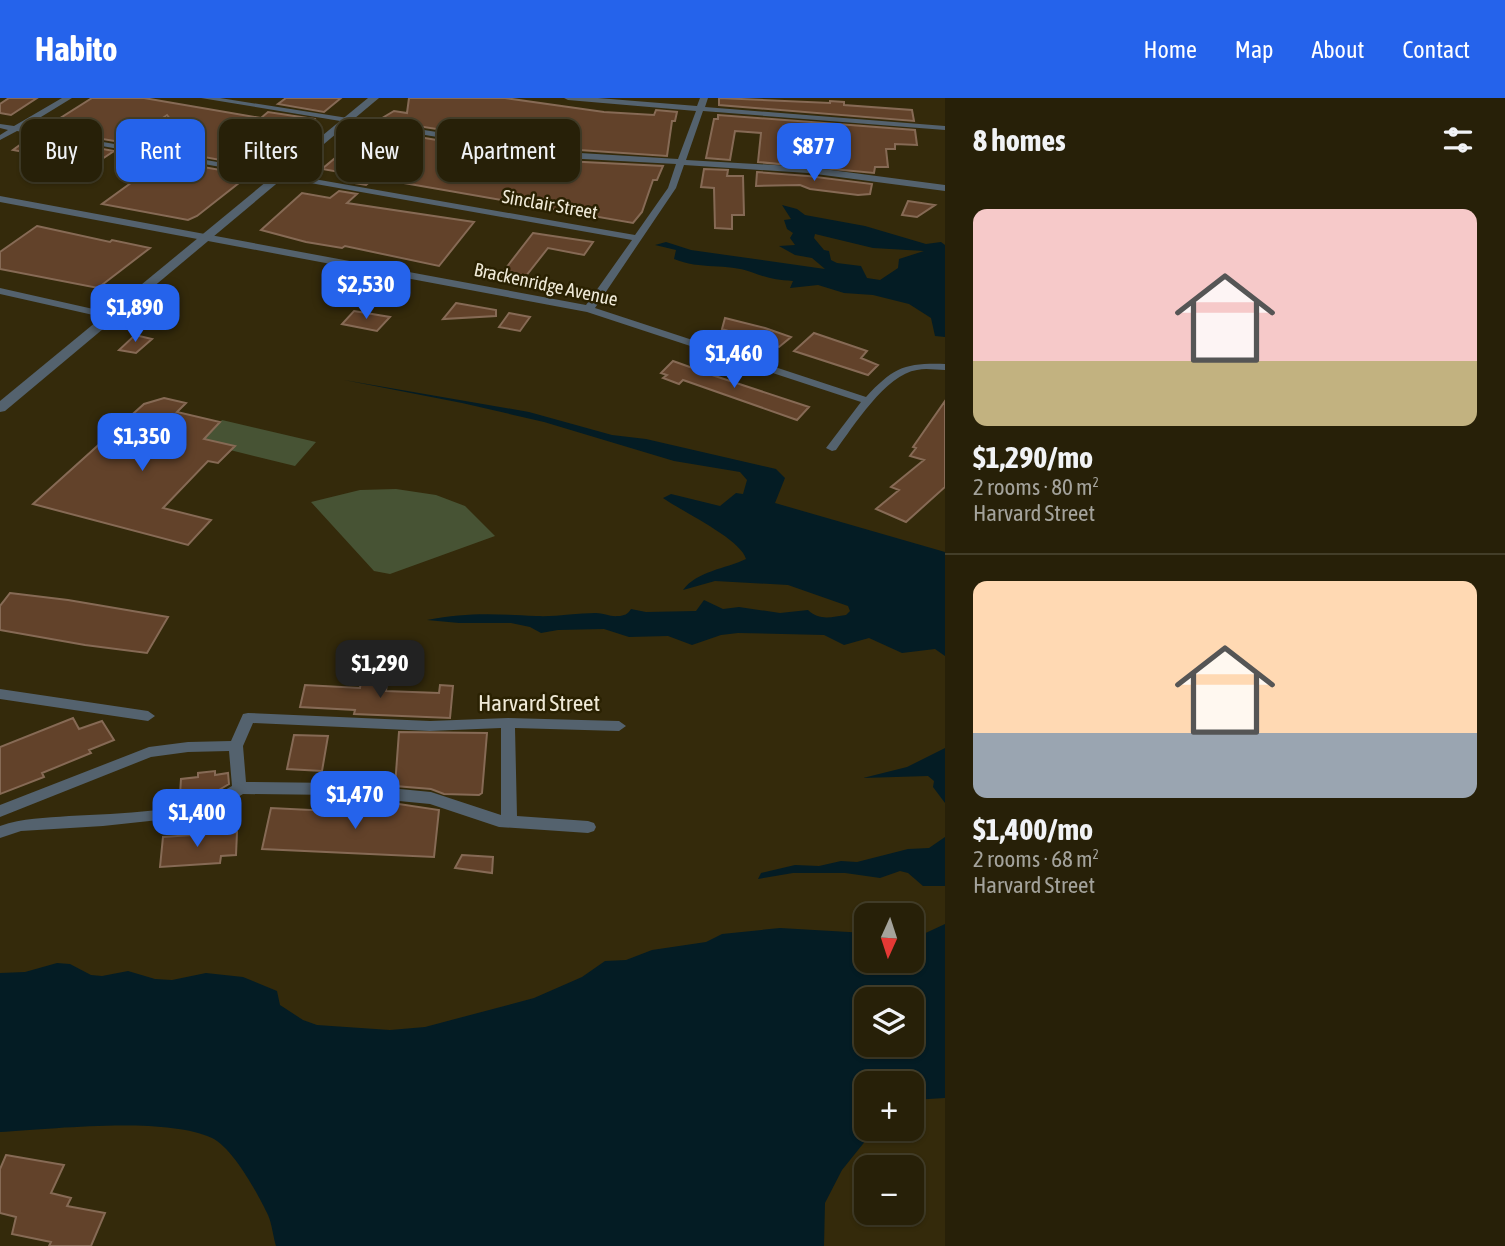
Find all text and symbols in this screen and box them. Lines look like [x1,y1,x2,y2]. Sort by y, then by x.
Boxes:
text: Habito [35,30,117,68]
text: Home [1143,36,1197,63]
text: Map [1235,36,1273,63]
text: About [1311,36,1364,63]
text: Contact [1402,36,1470,63]
chip: Buy [21,119,102,182]
chip: Rent [116,119,205,182]
chip: Filters [219,119,322,182]
chip: New [336,119,423,182]
chip: Apartment [437,119,580,182]
icon: filters [1439,121,1477,159]
pin: $877 [773,123,855,183]
text: 8 homes [973,123,1066,157]
text: $877 [793,133,835,159]
street label: Sinclair Street [500,185,600,223]
icon: home [1162,255,1288,381]
street label: Brackenridge Avenue [472,258,620,310]
pin: $2,530 [309,262,423,321]
text: $2,530 [338,271,395,297]
pin: $1,890 [78,285,192,344]
text: $1,890 [107,294,164,320]
pin: $1,460 [677,330,791,390]
text: $1,460 [706,340,763,366]
pin: $1,350 [85,414,199,473]
text: $1,350 [114,423,171,449]
text: $1,290/mo [973,440,1093,474]
text: 2 rooms · 80 m² [973,474,1099,500]
text: Harvard Street [973,500,1095,526]
icon: home [1162,627,1288,753]
pin: $1,290 [323,640,437,700]
text: $1,290 [352,650,409,676]
street label: Harvard Street [478,690,600,716]
pin: $1,470 [298,772,412,831]
text: $1,470 [327,781,384,807]
pin: $1,400 [140,790,254,849]
text: $1,400 [169,799,226,825]
text: $1,400/mo [973,812,1093,846]
text: 2 rooms · 68 m² [973,846,1099,872]
text: Harvard Street [973,872,1095,898]
north arrow [854,903,924,973]
map controls [854,903,924,1225]
button: layers [854,987,924,1057]
button: + [854,1071,924,1141]
button: − [854,1155,924,1225]

